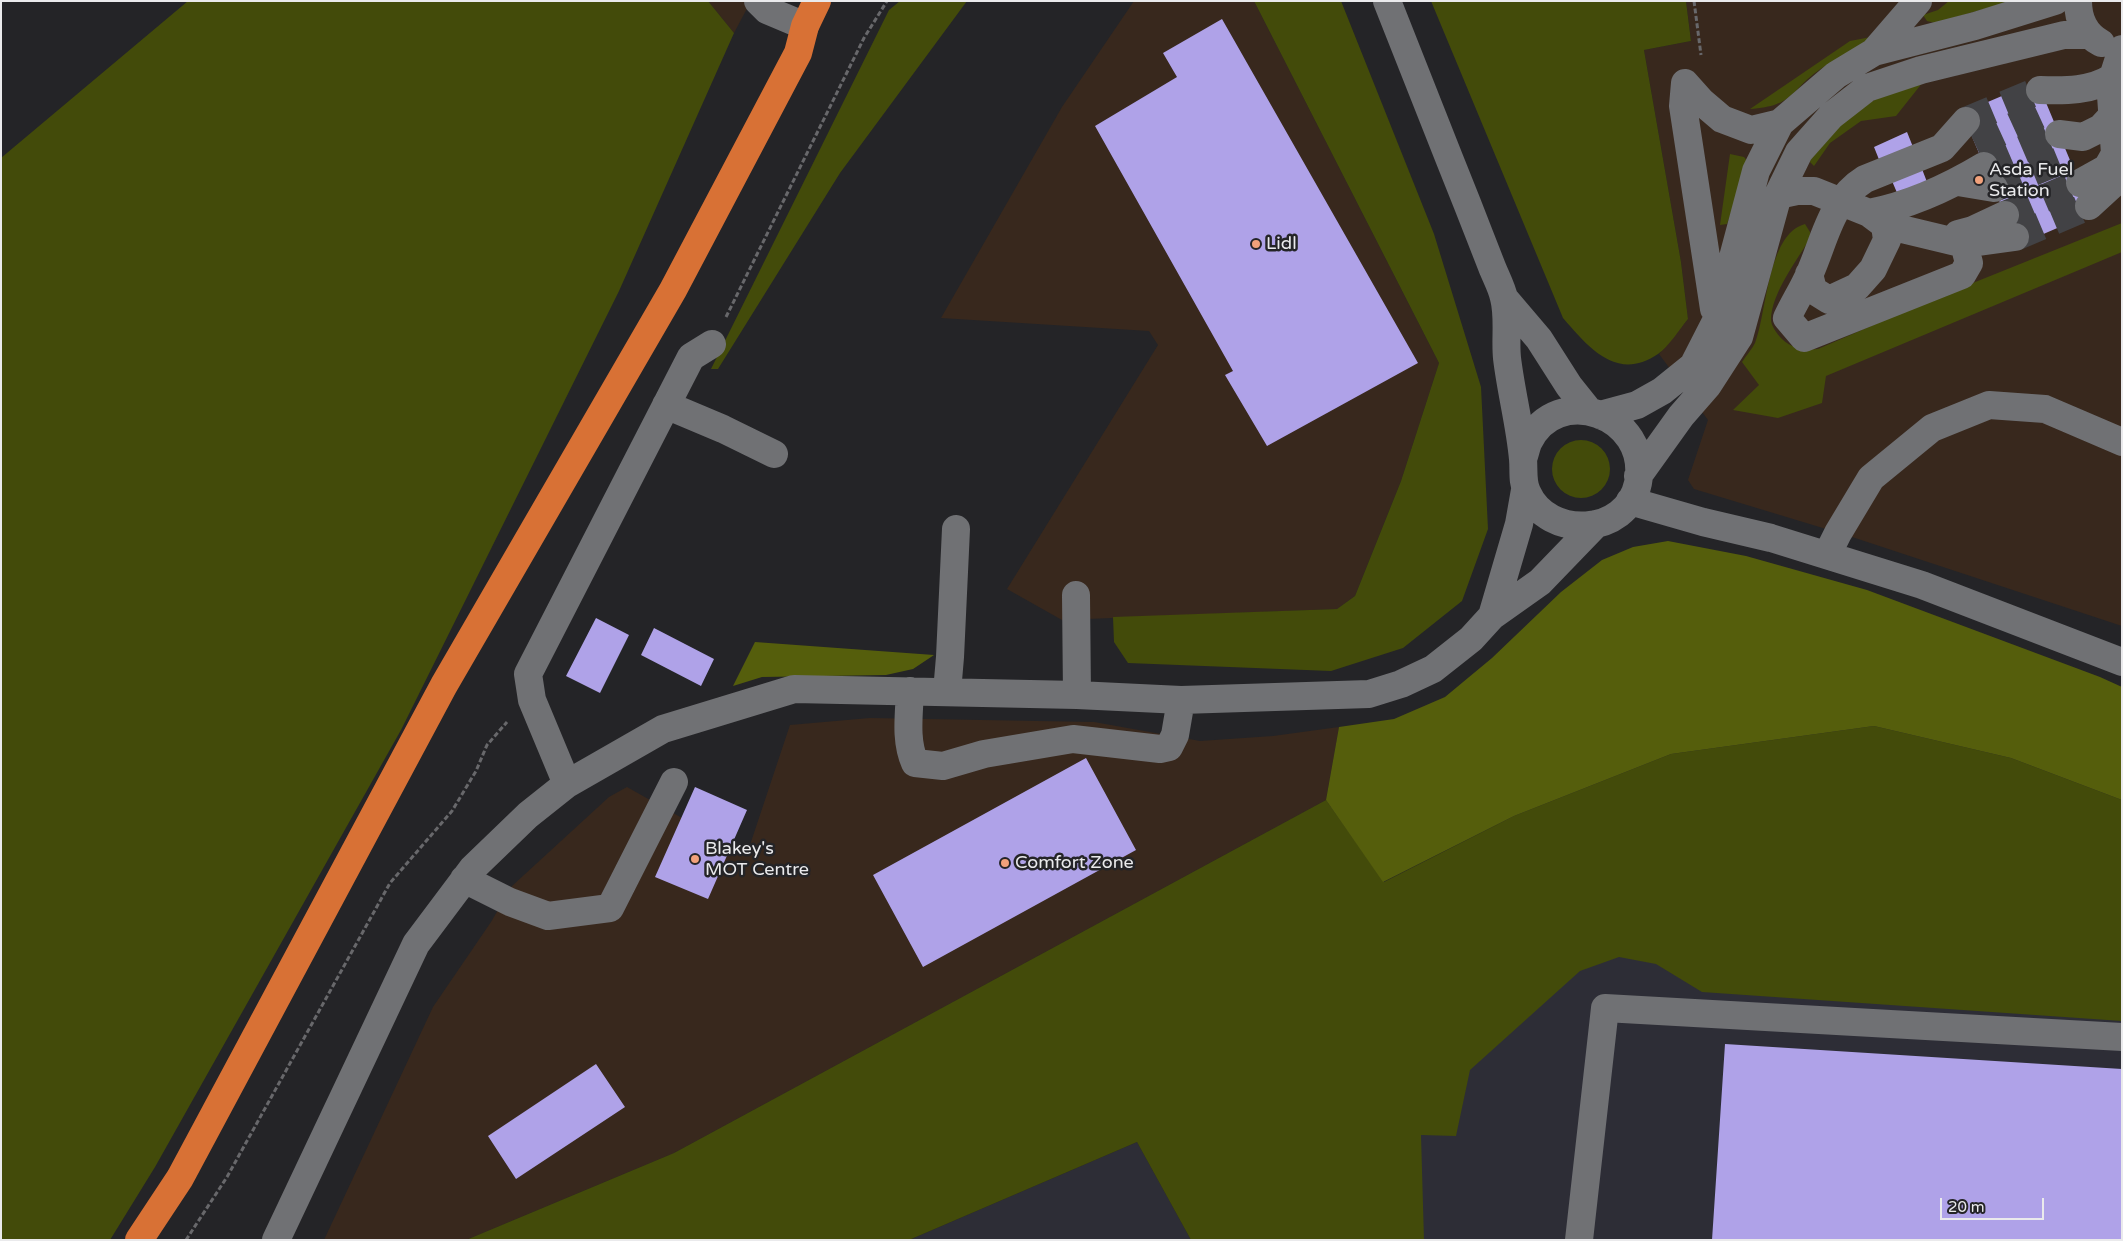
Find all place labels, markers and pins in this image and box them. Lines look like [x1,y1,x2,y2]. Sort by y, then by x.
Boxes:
place label: Asda Fuel Station [1989,159,2073,202]
marker: Asda Fuel Station [1973,174,1985,186]
place label: Lidl [1266,233,1297,255]
marker: Lidl [1250,238,1262,250]
place label: Blakey's MOT Centre [705,838,809,881]
place label: Comfort Zone [1015,852,1134,874]
marker: Blakey's MOT Centre [689,853,701,865]
marker: Comfort Zone [999,857,1011,869]

